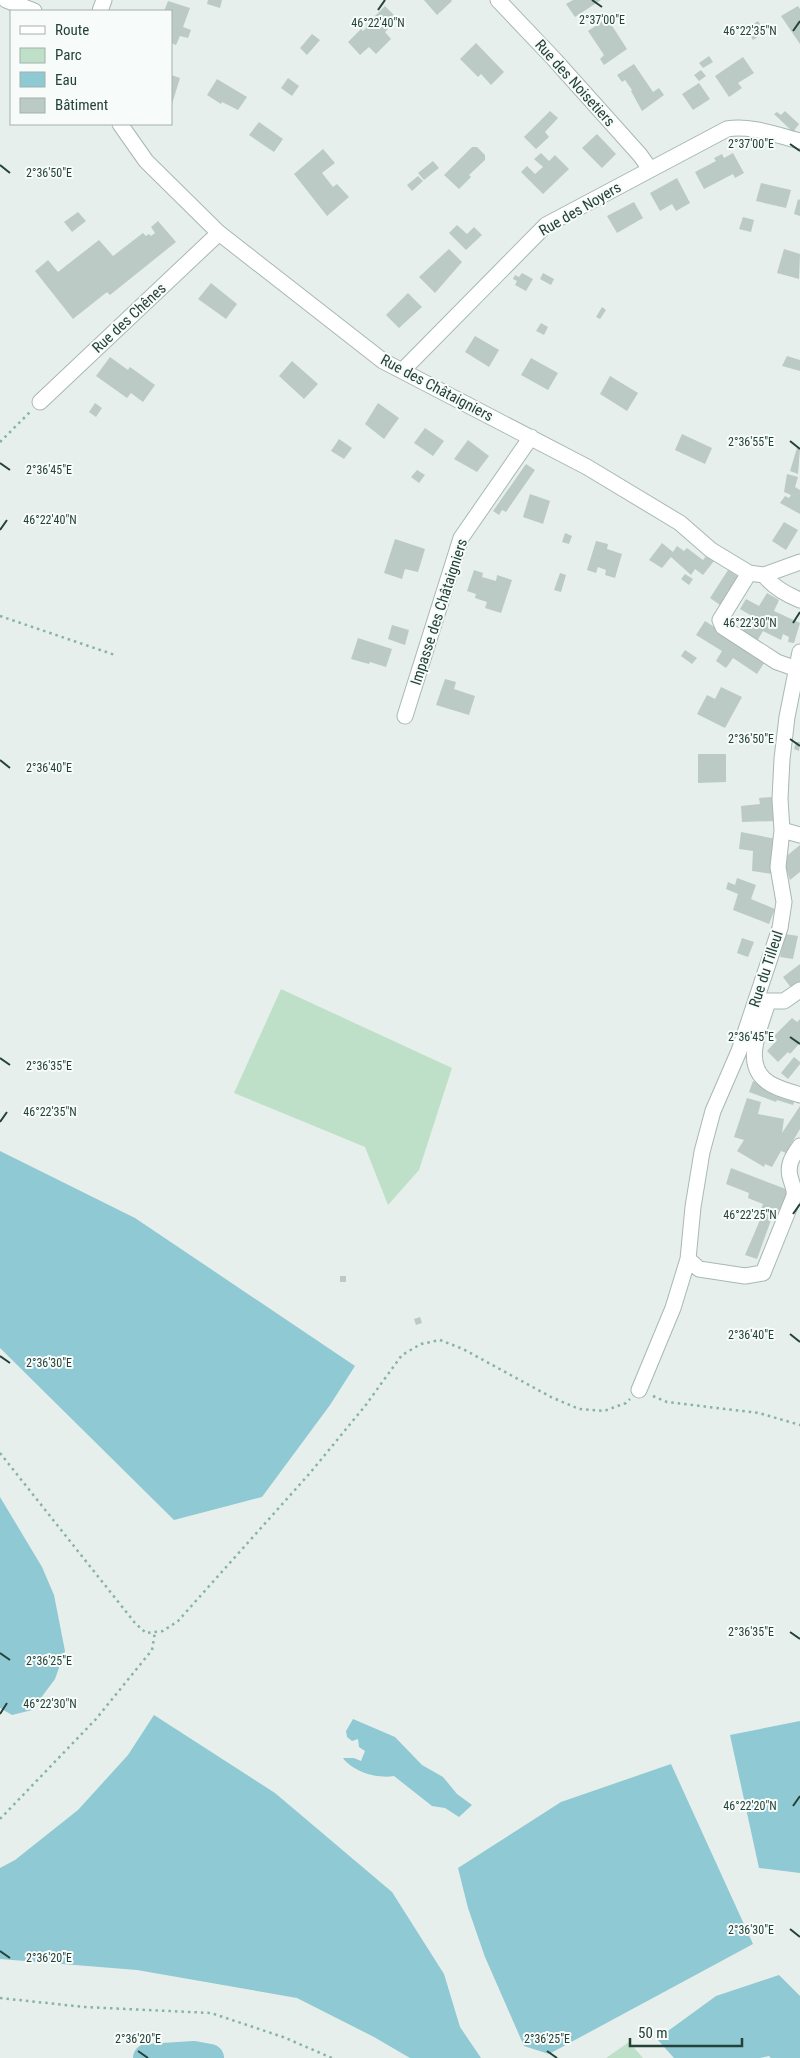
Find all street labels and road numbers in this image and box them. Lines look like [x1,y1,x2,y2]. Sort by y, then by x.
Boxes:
street label: Rue des Noisetiers [531,36,619,130]
street label: Rue des Noyers [536,178,624,240]
street label: Rue des Chênes [88,279,170,357]
street label: Rue des Châtaigniers [378,351,497,425]
street label: Impasse des Châtaigniers [407,536,471,688]
street label: Rue du Tilleul [745,928,787,1010]

